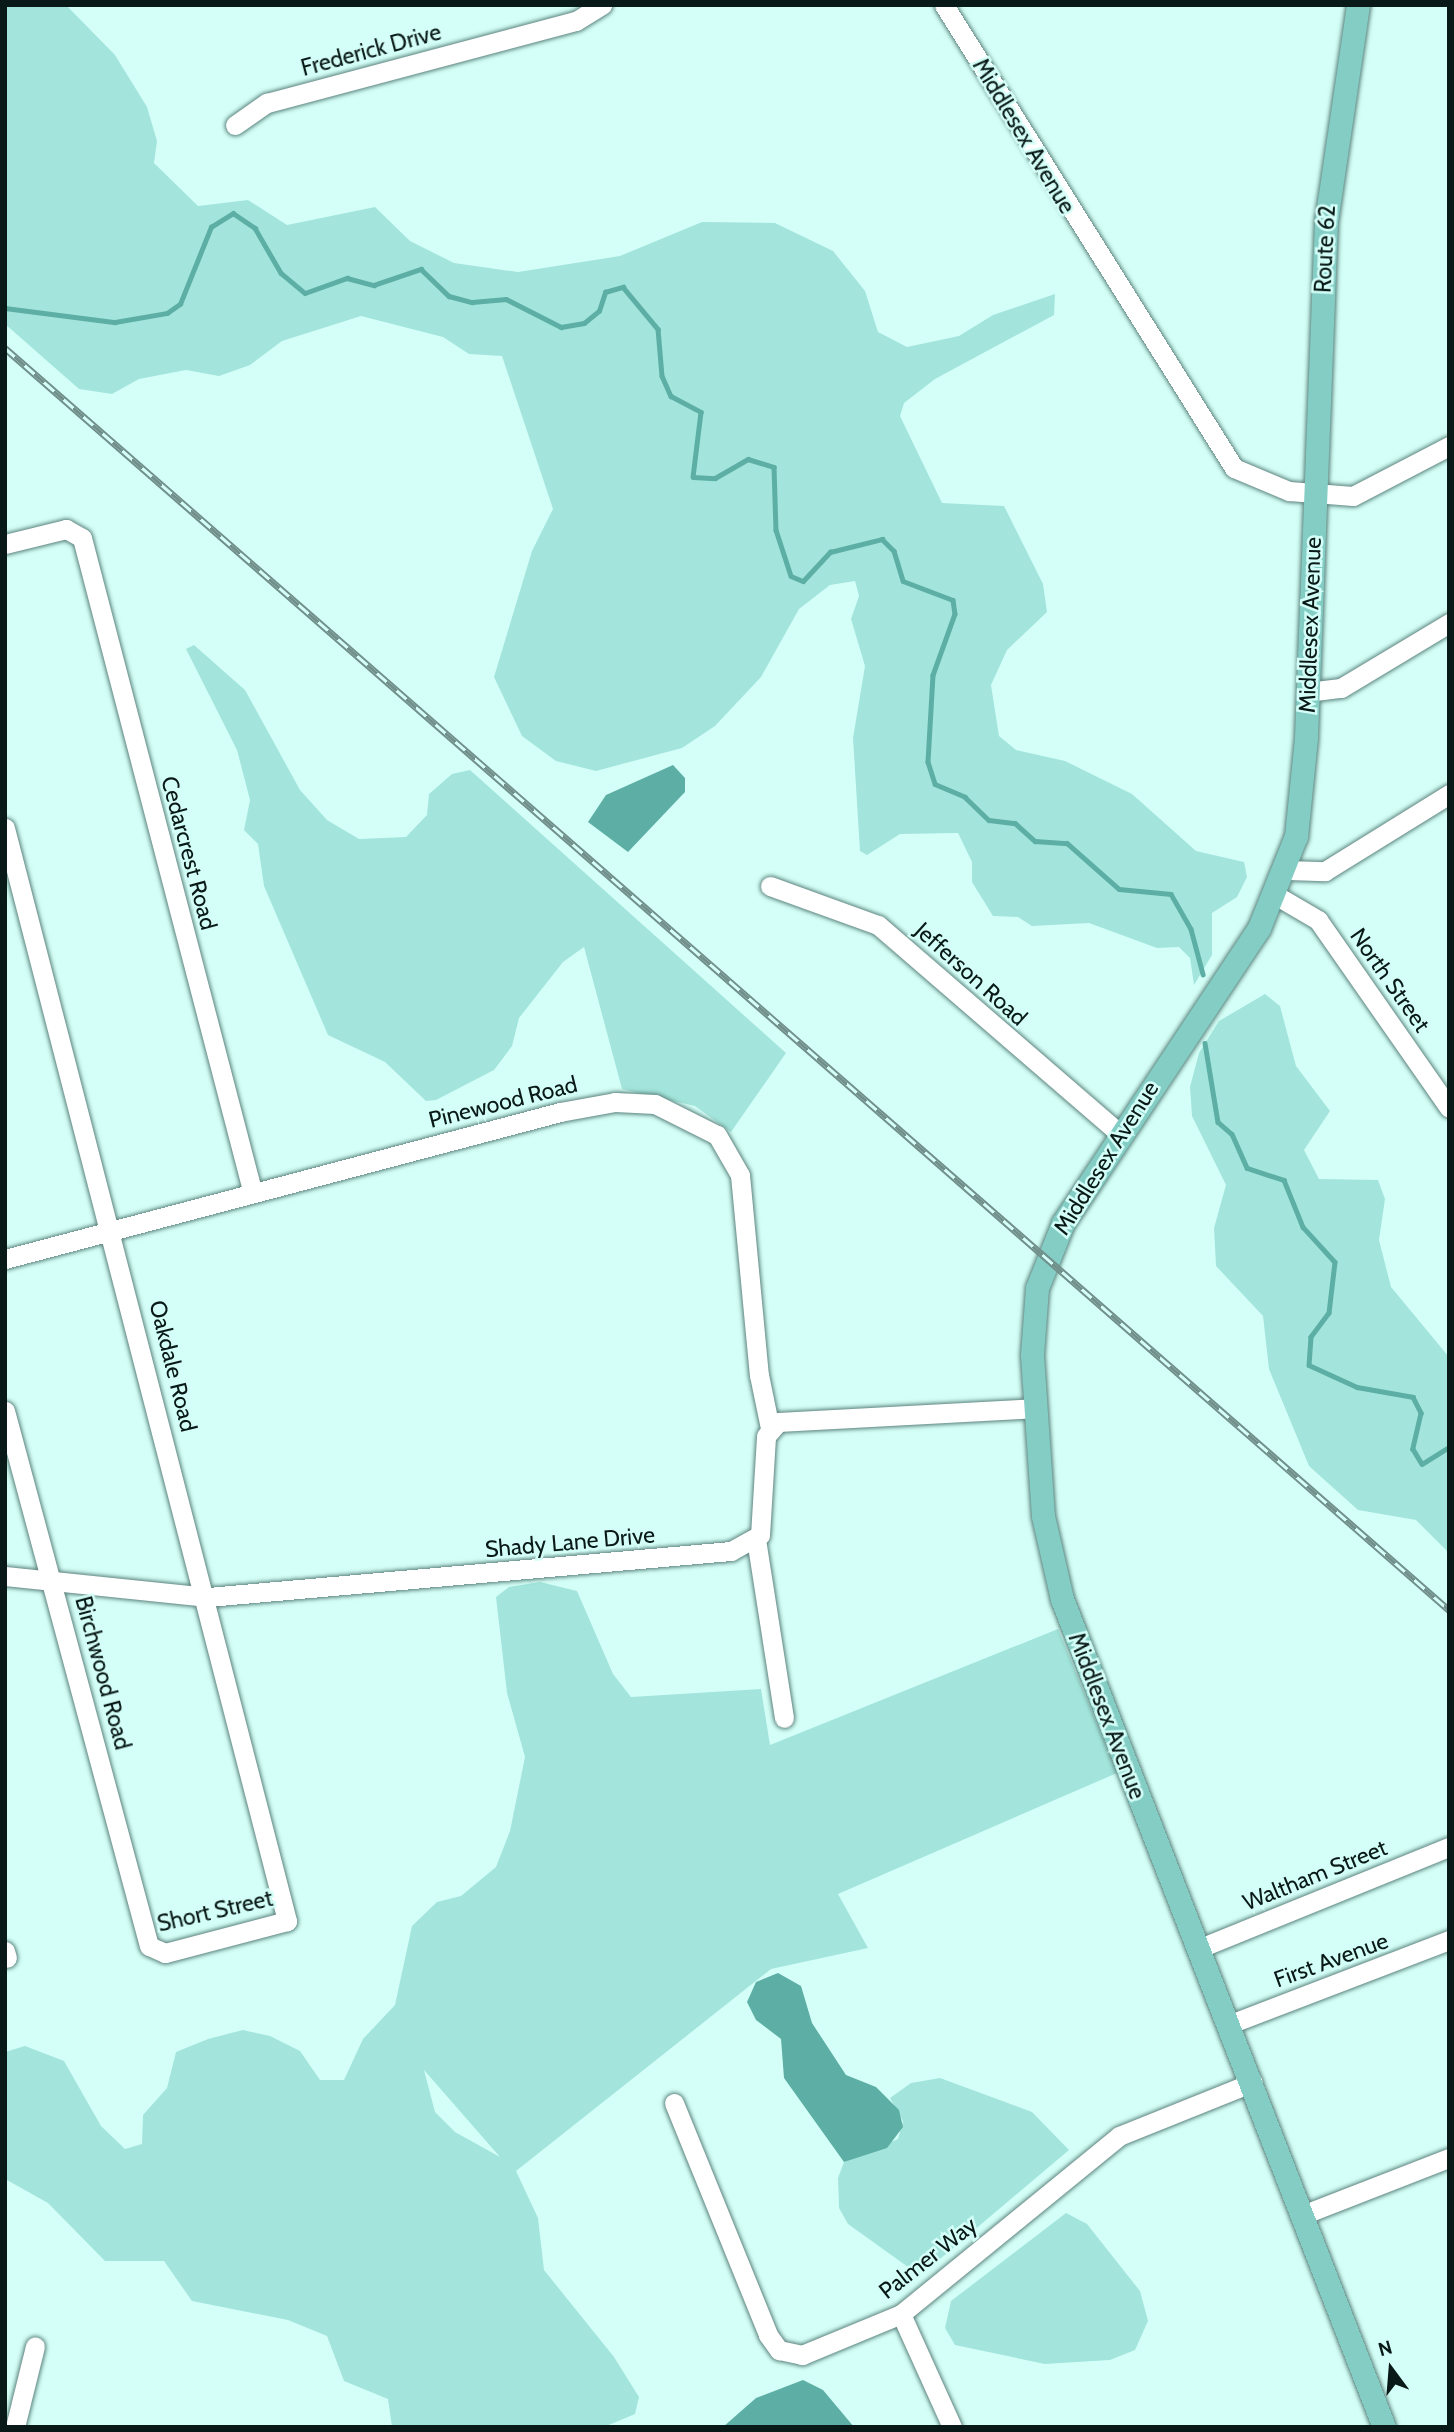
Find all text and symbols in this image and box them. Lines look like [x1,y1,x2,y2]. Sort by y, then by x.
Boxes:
street label: Frederick Drive [298,18,444,82]
street label: Middlesex Avenue [967,53,1081,219]
street label: Route 62 [1309,204,1341,294]
street label: Middlesex Avenue [1293,537,1327,713]
street label: Cedarcrest Road [155,773,223,933]
street label: Jefferson Road [909,916,1033,1032]
street label: North Street [1344,923,1436,1037]
street label: Pinewood Road [426,1070,580,1134]
street label: Middlesex Avenue [1048,1076,1164,1240]
street label: Oakdale Road [143,1298,203,1434]
street label: Shady Lane Drive [484,1521,656,1563]
street label: Birchwood Road [69,1593,137,1753]
street label: Middlesex Avenue [1063,1629,1151,1803]
street label: Waltham Street [1239,1834,1391,1916]
street label: Short Street [155,1884,275,1938]
street label: First Avenue [1270,1927,1392,1993]
street label: Palmer Way [874,2211,982,2305]
north arrow [1356,2334,1426,2404]
text: N [1375,2335,1395,2361]

